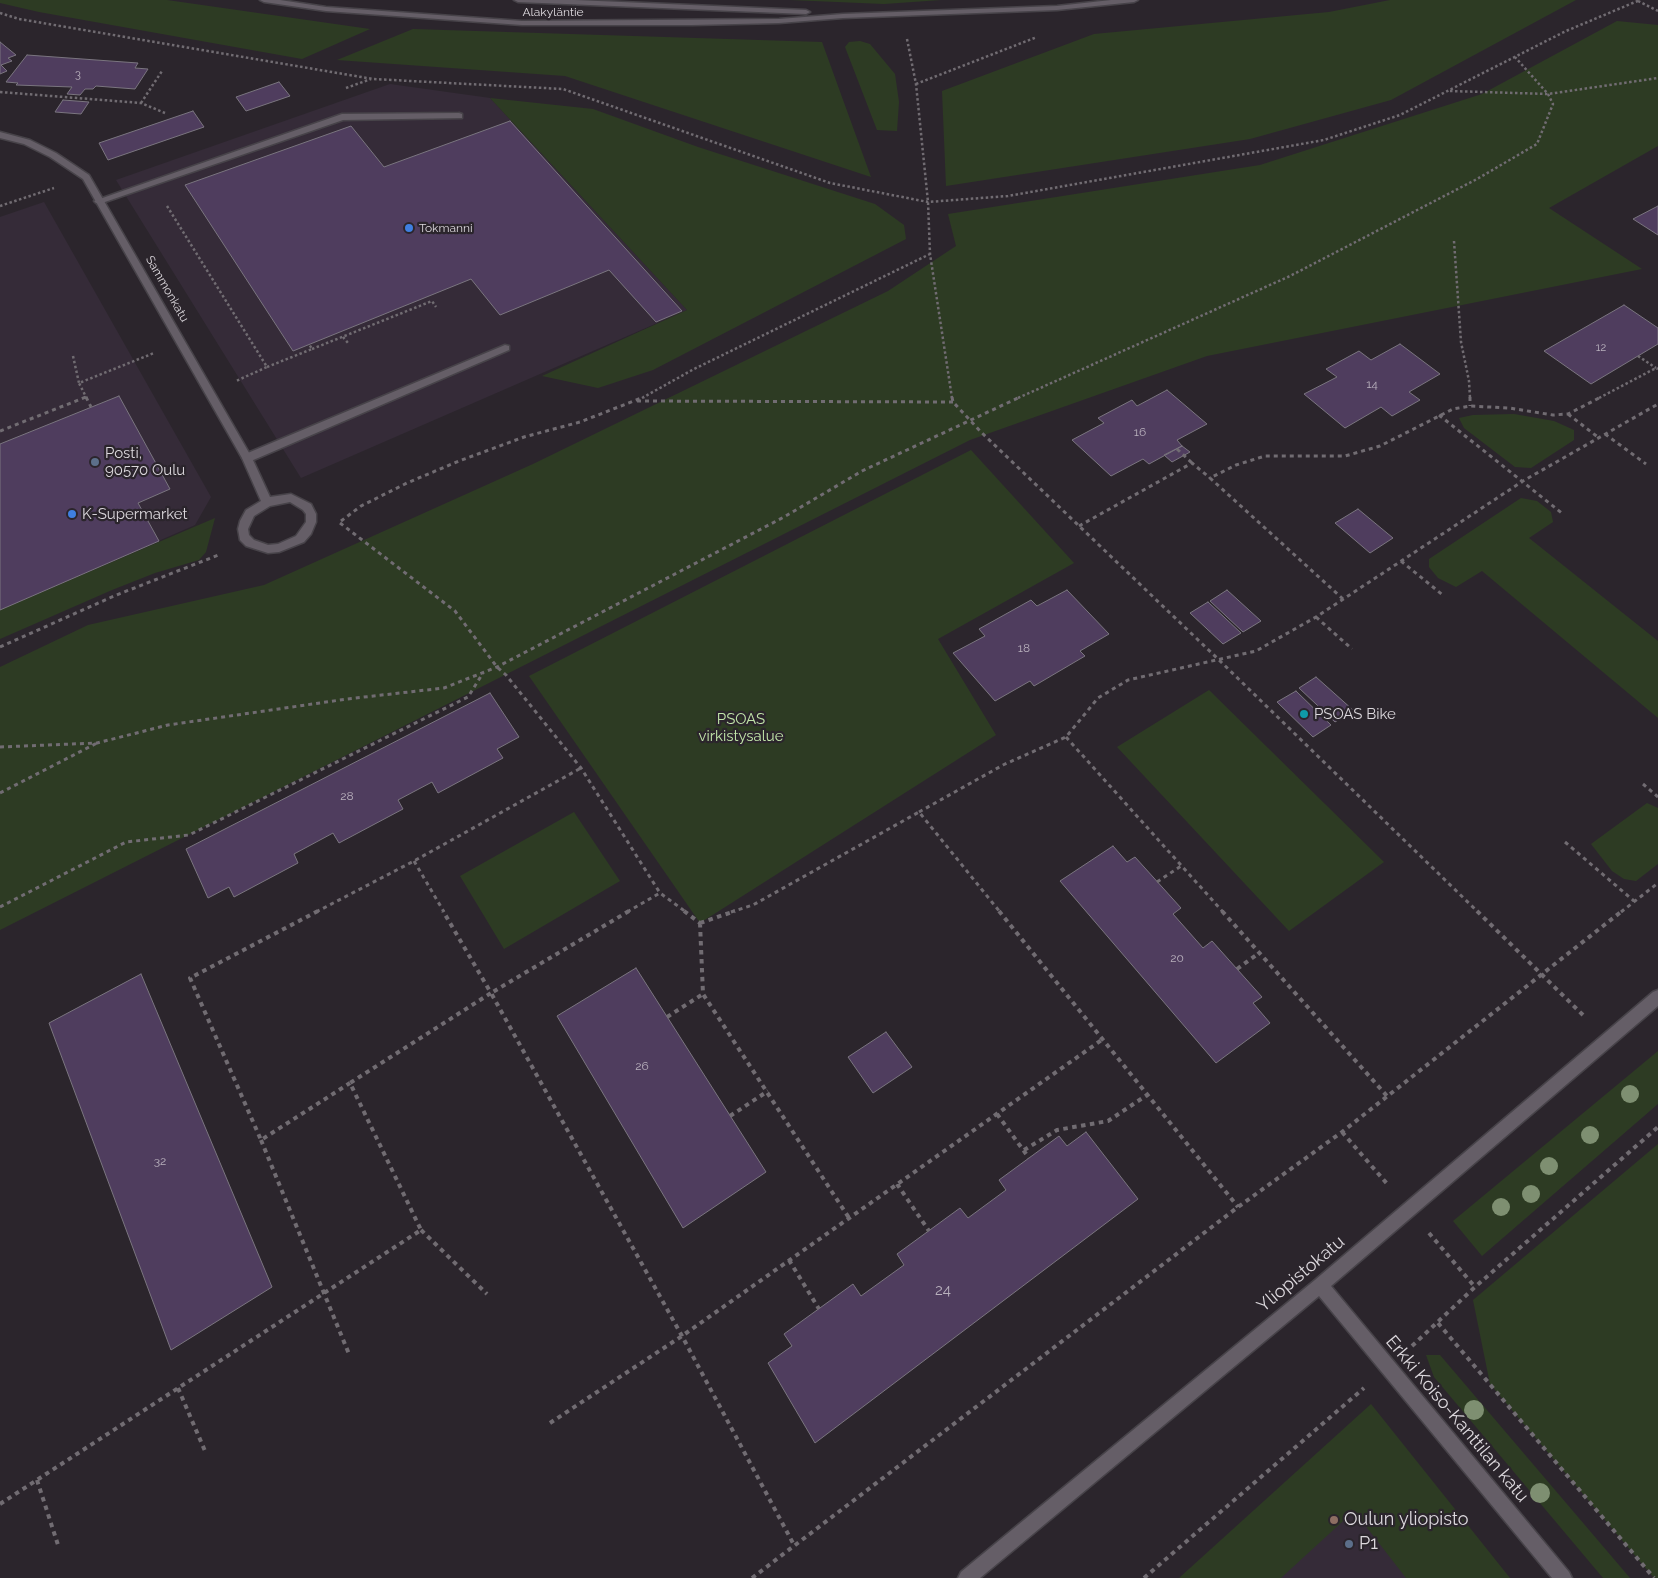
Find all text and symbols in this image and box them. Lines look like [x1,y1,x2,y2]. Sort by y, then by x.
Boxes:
street label: Alakyläntie [522,5,584,19]
house number: 3 [75,68,81,82]
place label: Tokmanni [419,221,473,235]
marker: Tokmanni [403,222,415,234]
street label: Sammonkatu [142,253,192,325]
house number: 12 [1596,341,1606,355]
house number: 14 [1366,377,1378,391]
house number: 16 [1134,425,1146,439]
place label: Posti, 90570 Oulu [105,444,185,479]
marker: Posti, 90570 Oulu [89,456,101,468]
place label: K-Supermarket [82,505,188,523]
marker: K-Supermarket [66,508,78,520]
house number: 18 [1018,641,1030,655]
place label: PSOAS Bike [1314,705,1396,723]
marker: PSOAS Bike [1298,708,1310,720]
park label: PSOAS virkistysalue [698,710,784,745]
house number: 28 [340,789,354,803]
house number: 20 [1170,951,1184,965]
house number: 26 [635,1059,649,1073]
house number: 32 [154,1154,166,1168]
street label: Yliopistokatu [1253,1231,1349,1317]
house number: 24 [935,1281,951,1299]
street label: Erkki Koiso-Kanttilan katu [1381,1331,1533,1507]
place label: Oulun yliopisto [1344,1509,1468,1531]
marker: Oulun yliopisto [1328,1514,1340,1526]
place label: P1 [1359,1533,1378,1555]
marker: P1 [1343,1538,1355,1550]

